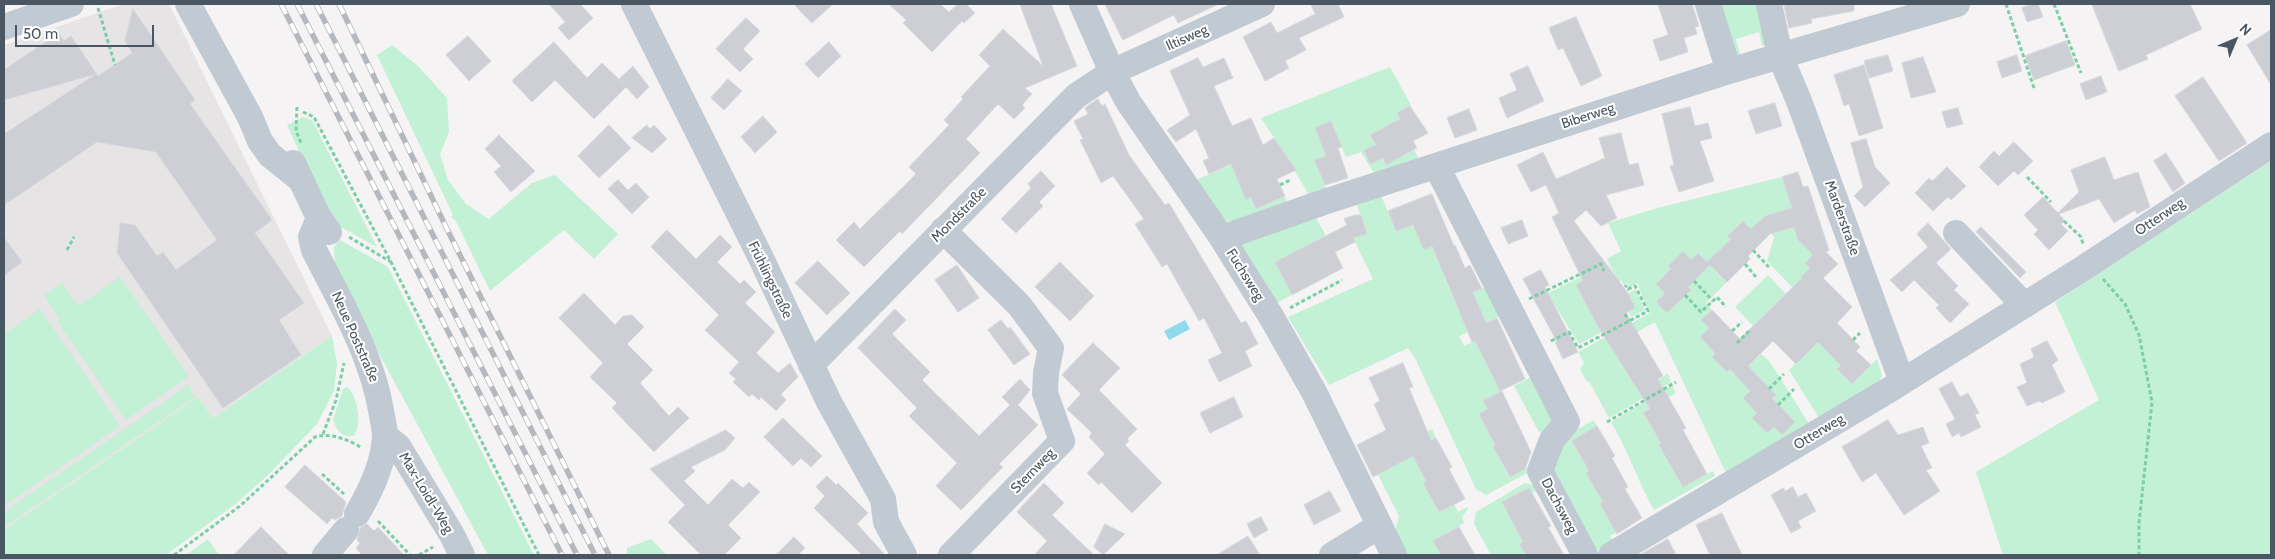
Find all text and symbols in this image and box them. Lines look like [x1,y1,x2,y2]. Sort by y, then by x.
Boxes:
scale bar [18,15,156,47]
north arrow [2210,15,2260,65]
text: N [2236,20,2255,39]
street label: Iltisweg [1163,21,1211,55]
text: 50 m [23,25,58,43]
street label: Biberweg [1559,100,1617,132]
street label: Marderstraße [1821,178,1863,258]
street label: Mondstraße [928,184,990,246]
street label: Otterweg [2132,194,2188,240]
street label: Frühlingstraße [744,239,796,321]
street label: Fuchsweg [1222,246,1268,304]
street label: Neue Poststraße [328,289,382,385]
street label: Otterweg [1791,410,1847,454]
street label: Sternweg [1007,445,1059,497]
street label: Max-Loidl-Weg [395,449,457,537]
street label: Dachsweg [1537,475,1581,537]

